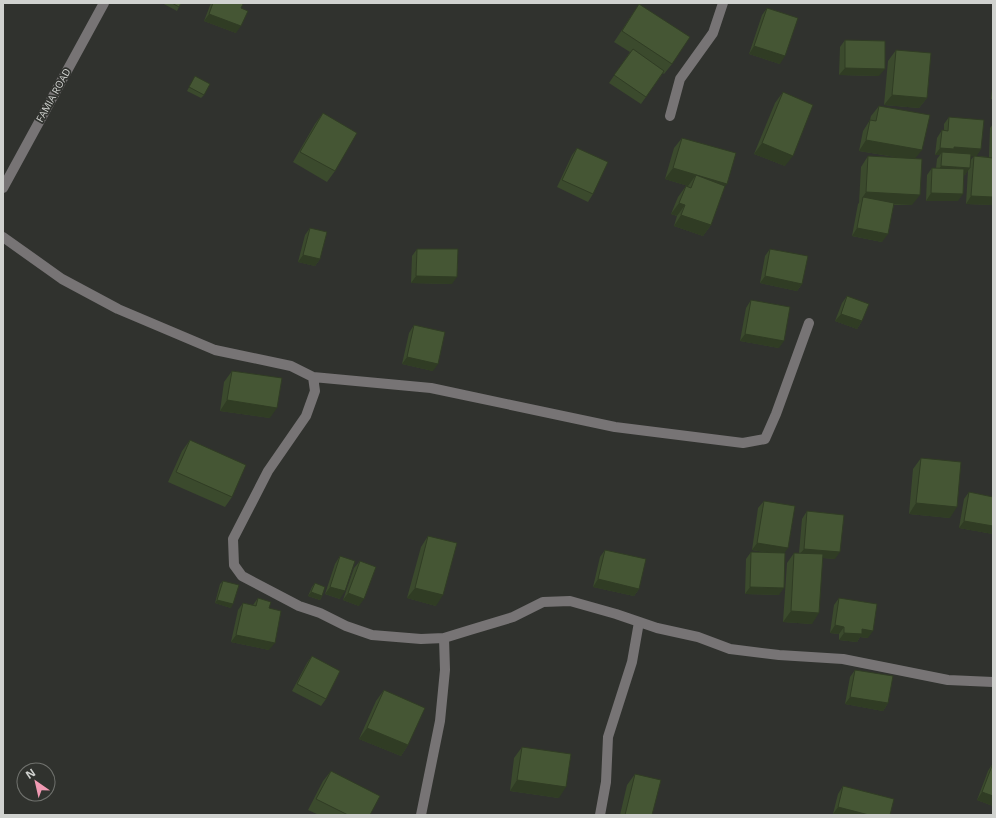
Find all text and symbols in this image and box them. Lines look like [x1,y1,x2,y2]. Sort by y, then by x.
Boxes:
street label: FAMIA ROAD [32,65,74,125]
north arrow [16,762,56,802]
text: N [22,765,38,782]

